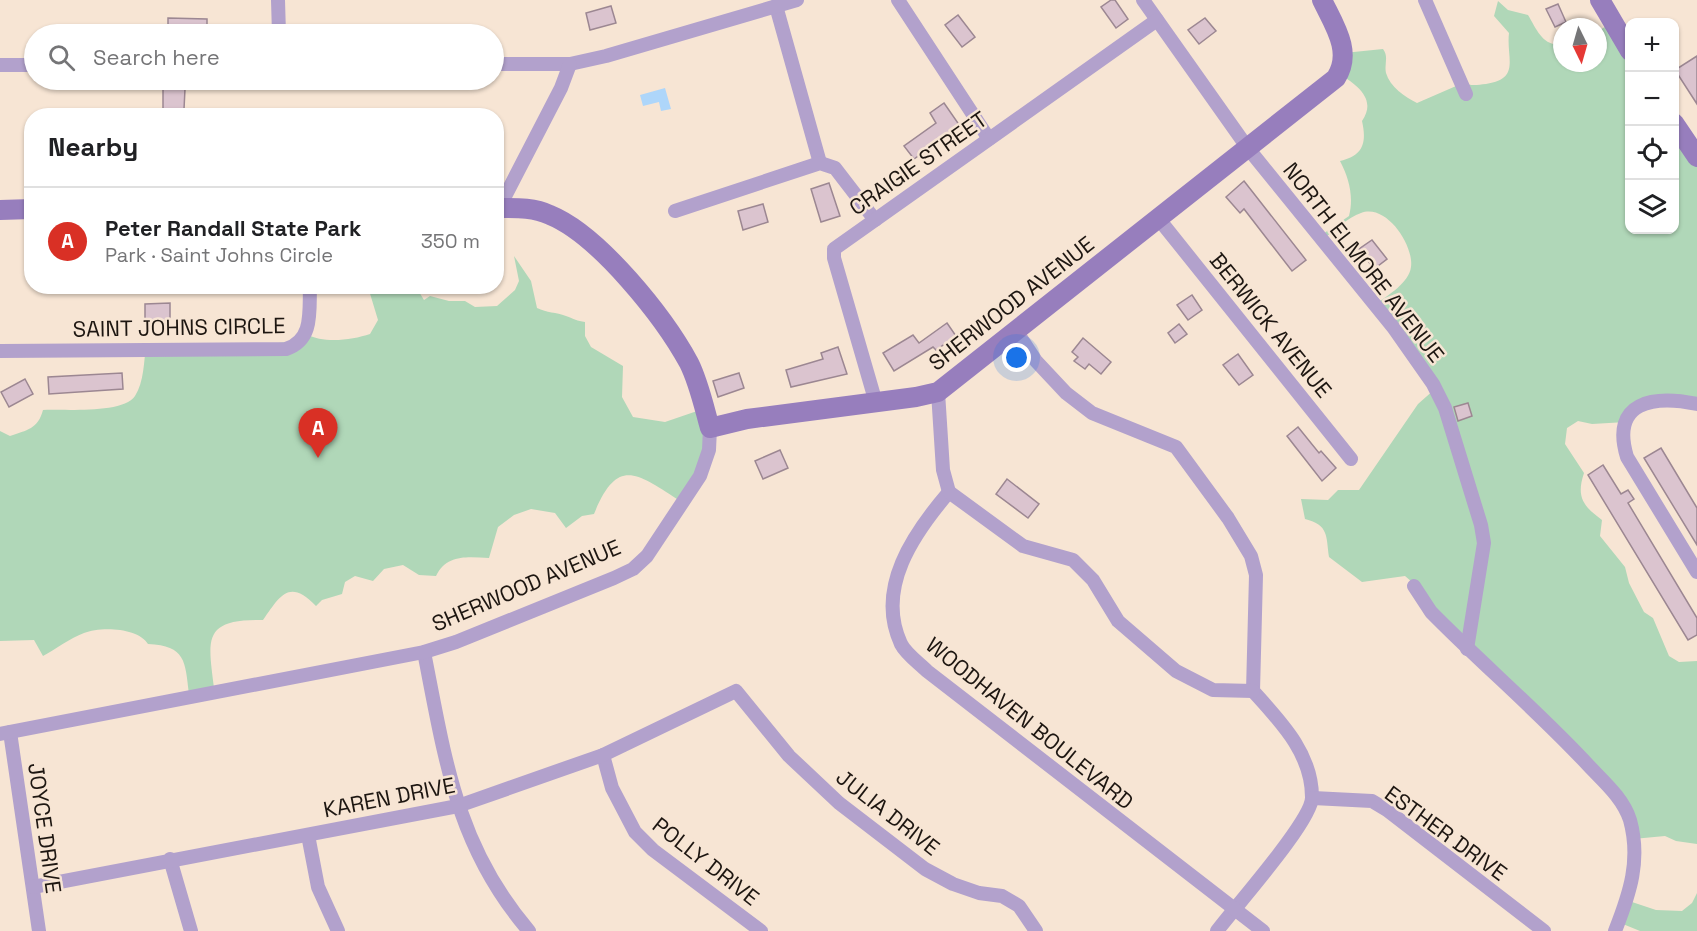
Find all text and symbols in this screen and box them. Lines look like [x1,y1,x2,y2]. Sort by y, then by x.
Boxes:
north arrow [1553,18,1607,72]
map controls [1625,18,1679,234]
button: + [1625,18,1679,72]
search box [24,24,504,90]
icon: search [45,41,78,74]
text: Search here [93,43,220,71]
button: − [1625,72,1679,126]
street label: CRAIGIE STREET [843,105,993,221]
button: locate [1625,126,1679,180]
text: Nearby [48,130,138,164]
street label: NORTH ELMORE AVENUE [1277,156,1451,368]
button: layers [1625,180,1679,234]
text: Peter Randall State Park [105,214,361,242]
text: A [61,228,74,254]
text: 350 m [421,228,480,254]
street label: SHERWOOD AVENUE [923,230,1099,376]
text: Park · Saint Johns Circle [105,242,333,268]
street label: BERWICK AVENUE [1204,247,1338,403]
street label: SAINT JOHNS CIRCLE [72,311,286,343]
your location [1002,343,1031,372]
pin: A [298,408,338,458]
street label: SHERWOOD AVENUE [427,533,625,637]
street label: WOODHAVEN BOULEVARD [921,631,1139,815]
street label: JOYCE DRIVE [22,761,68,895]
street label: JULIA DRIVE [830,763,946,861]
street label: KAREN DRIVE [321,771,457,823]
street label: ESTHER DRIVE [1379,779,1513,887]
street label: POLLY DRIVE [647,811,765,911]

